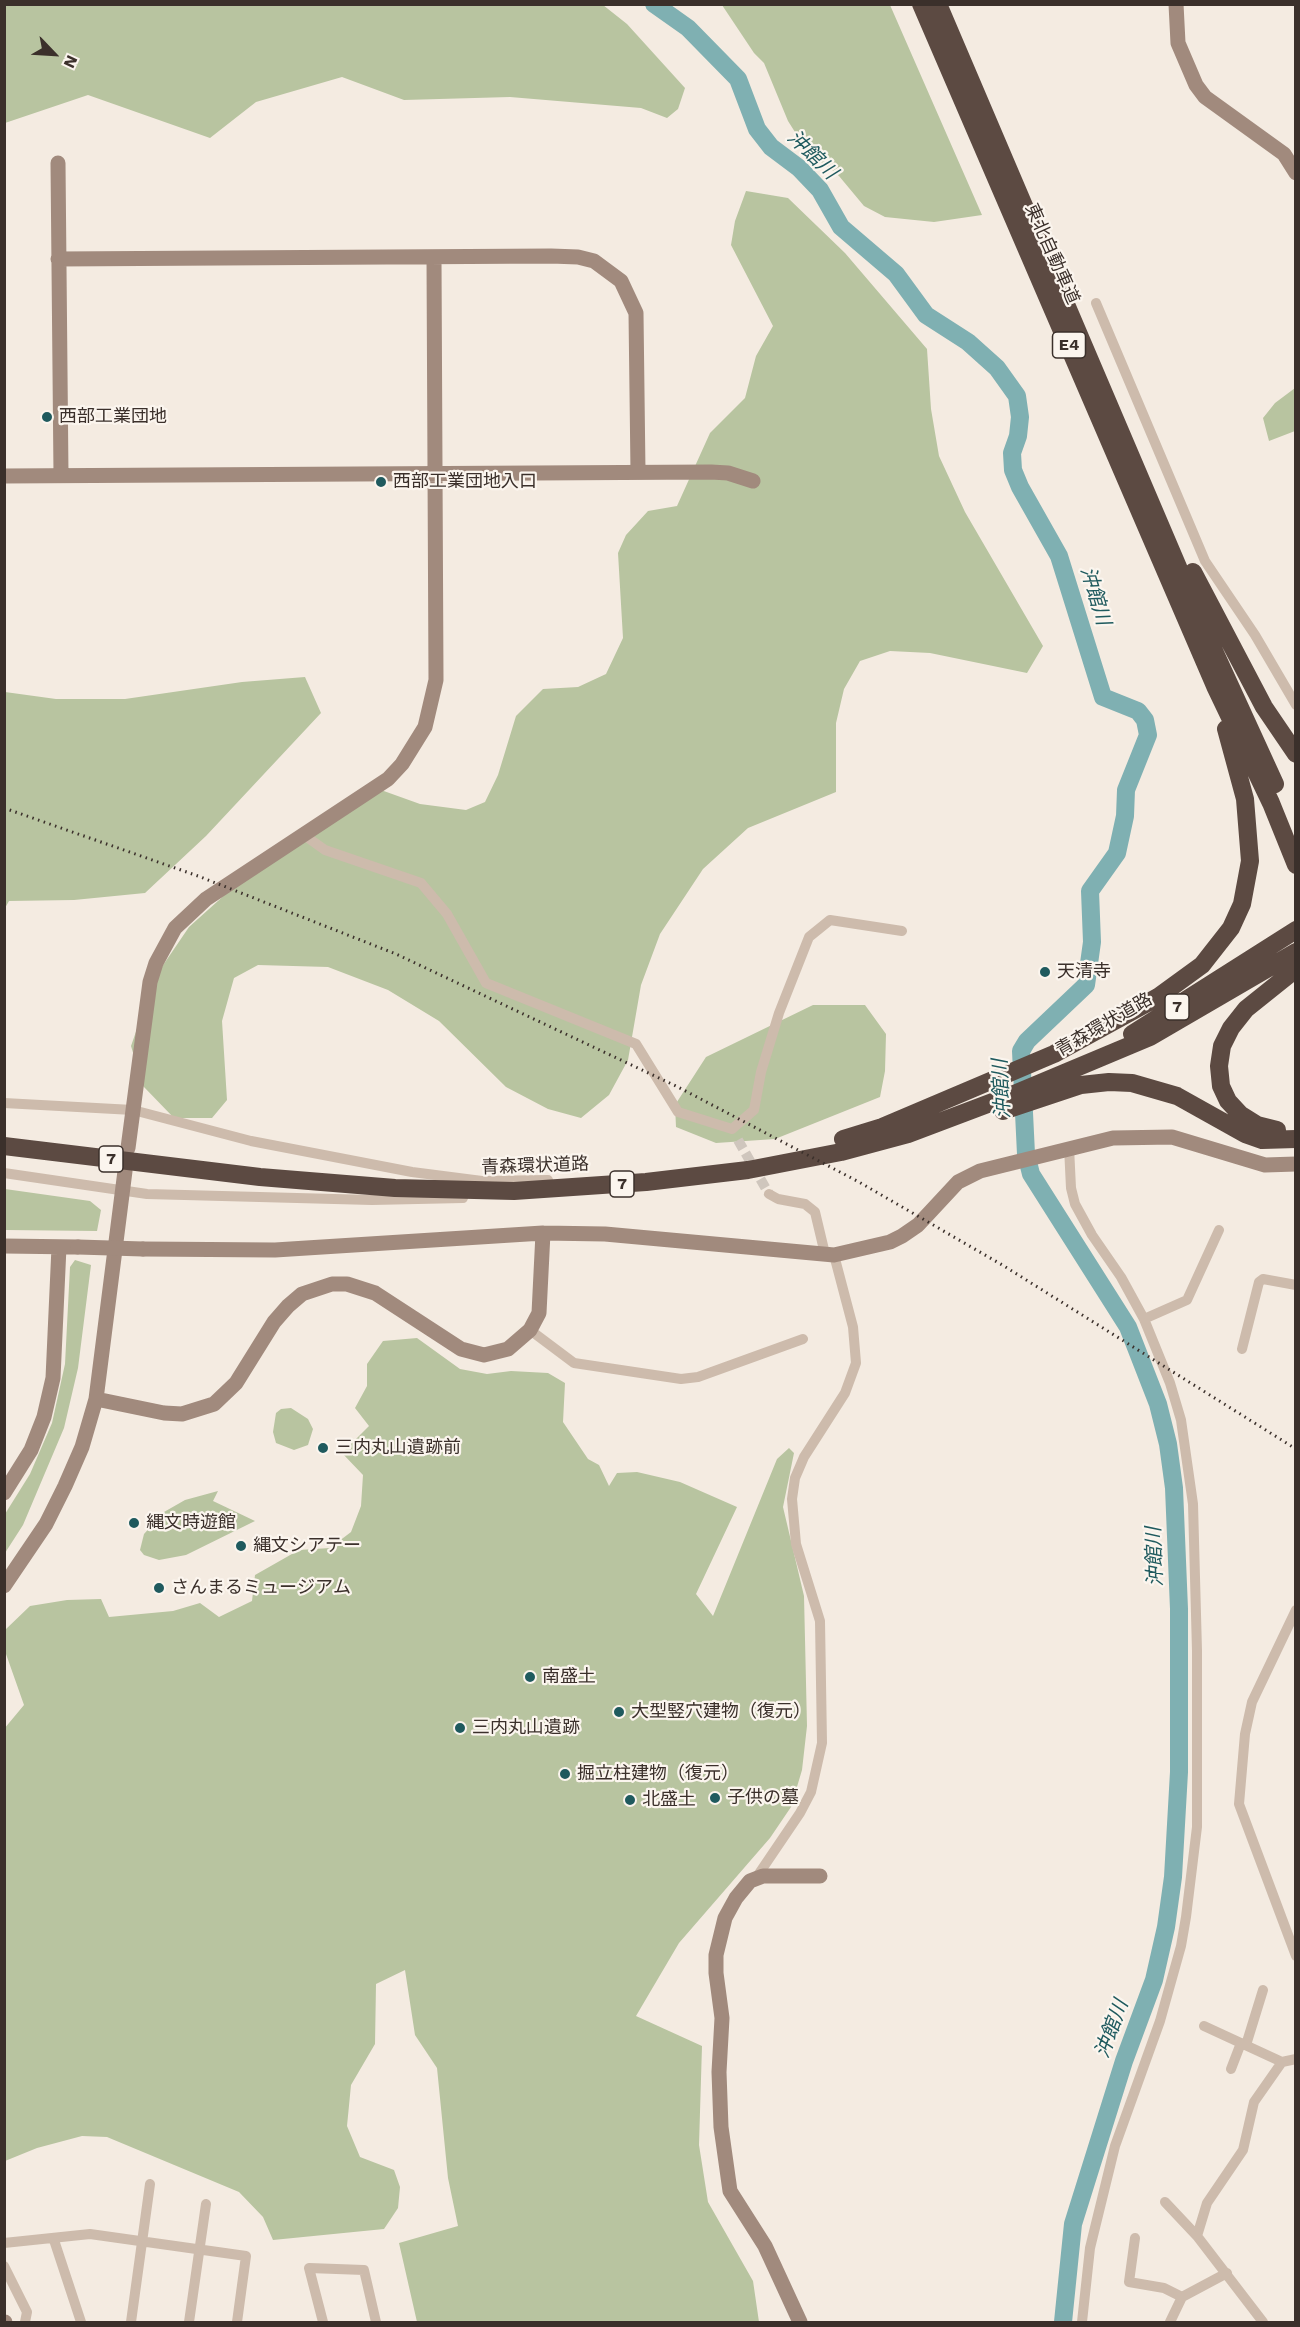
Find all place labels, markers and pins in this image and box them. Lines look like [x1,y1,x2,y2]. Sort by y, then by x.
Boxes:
place label: 西部工業団地 [59,406,167,428]
marker: 西部工業団地 [40,410,54,424]
place label: 西部工業団地入口 [393,471,537,493]
marker: 西部工業団地入口 [374,475,388,489]
place label: 天清寺 [1057,961,1111,983]
marker: 天清寺 [1038,965,1052,979]
place label: 三内丸山遺跡前 [335,1437,461,1459]
marker: 三内丸山遺跡前 [316,1441,330,1455]
place label: 縄文時遊館 [146,1512,236,1534]
marker: 縄文時遊館 [127,1516,141,1530]
place label: 縄文シアテー [253,1535,361,1557]
marker: 縄文シアテー [234,1539,248,1553]
place label: さんまるミュージアム [171,1577,351,1599]
marker: さんまるミュージアム [152,1581,166,1595]
place label: 南盛土 [542,1666,596,1688]
marker: 南盛土 [523,1670,537,1684]
place label: 大型竪穴建物（復元） [631,1701,811,1723]
marker: 大型竪穴建物（復元） [612,1705,626,1719]
place label: 三内丸山遺跡 [472,1717,580,1739]
marker: 三内丸山遺跡 [453,1721,467,1735]
place label: 掘立柱建物（復元） [577,1763,739,1785]
marker: 掘立柱建物（復元） [558,1767,572,1781]
place label: 子供の墓 [727,1787,799,1809]
place label: 北盛土 [642,1789,696,1811]
marker: 子供の墓 [708,1791,722,1805]
marker: 北盛土 [623,1793,637,1807]

